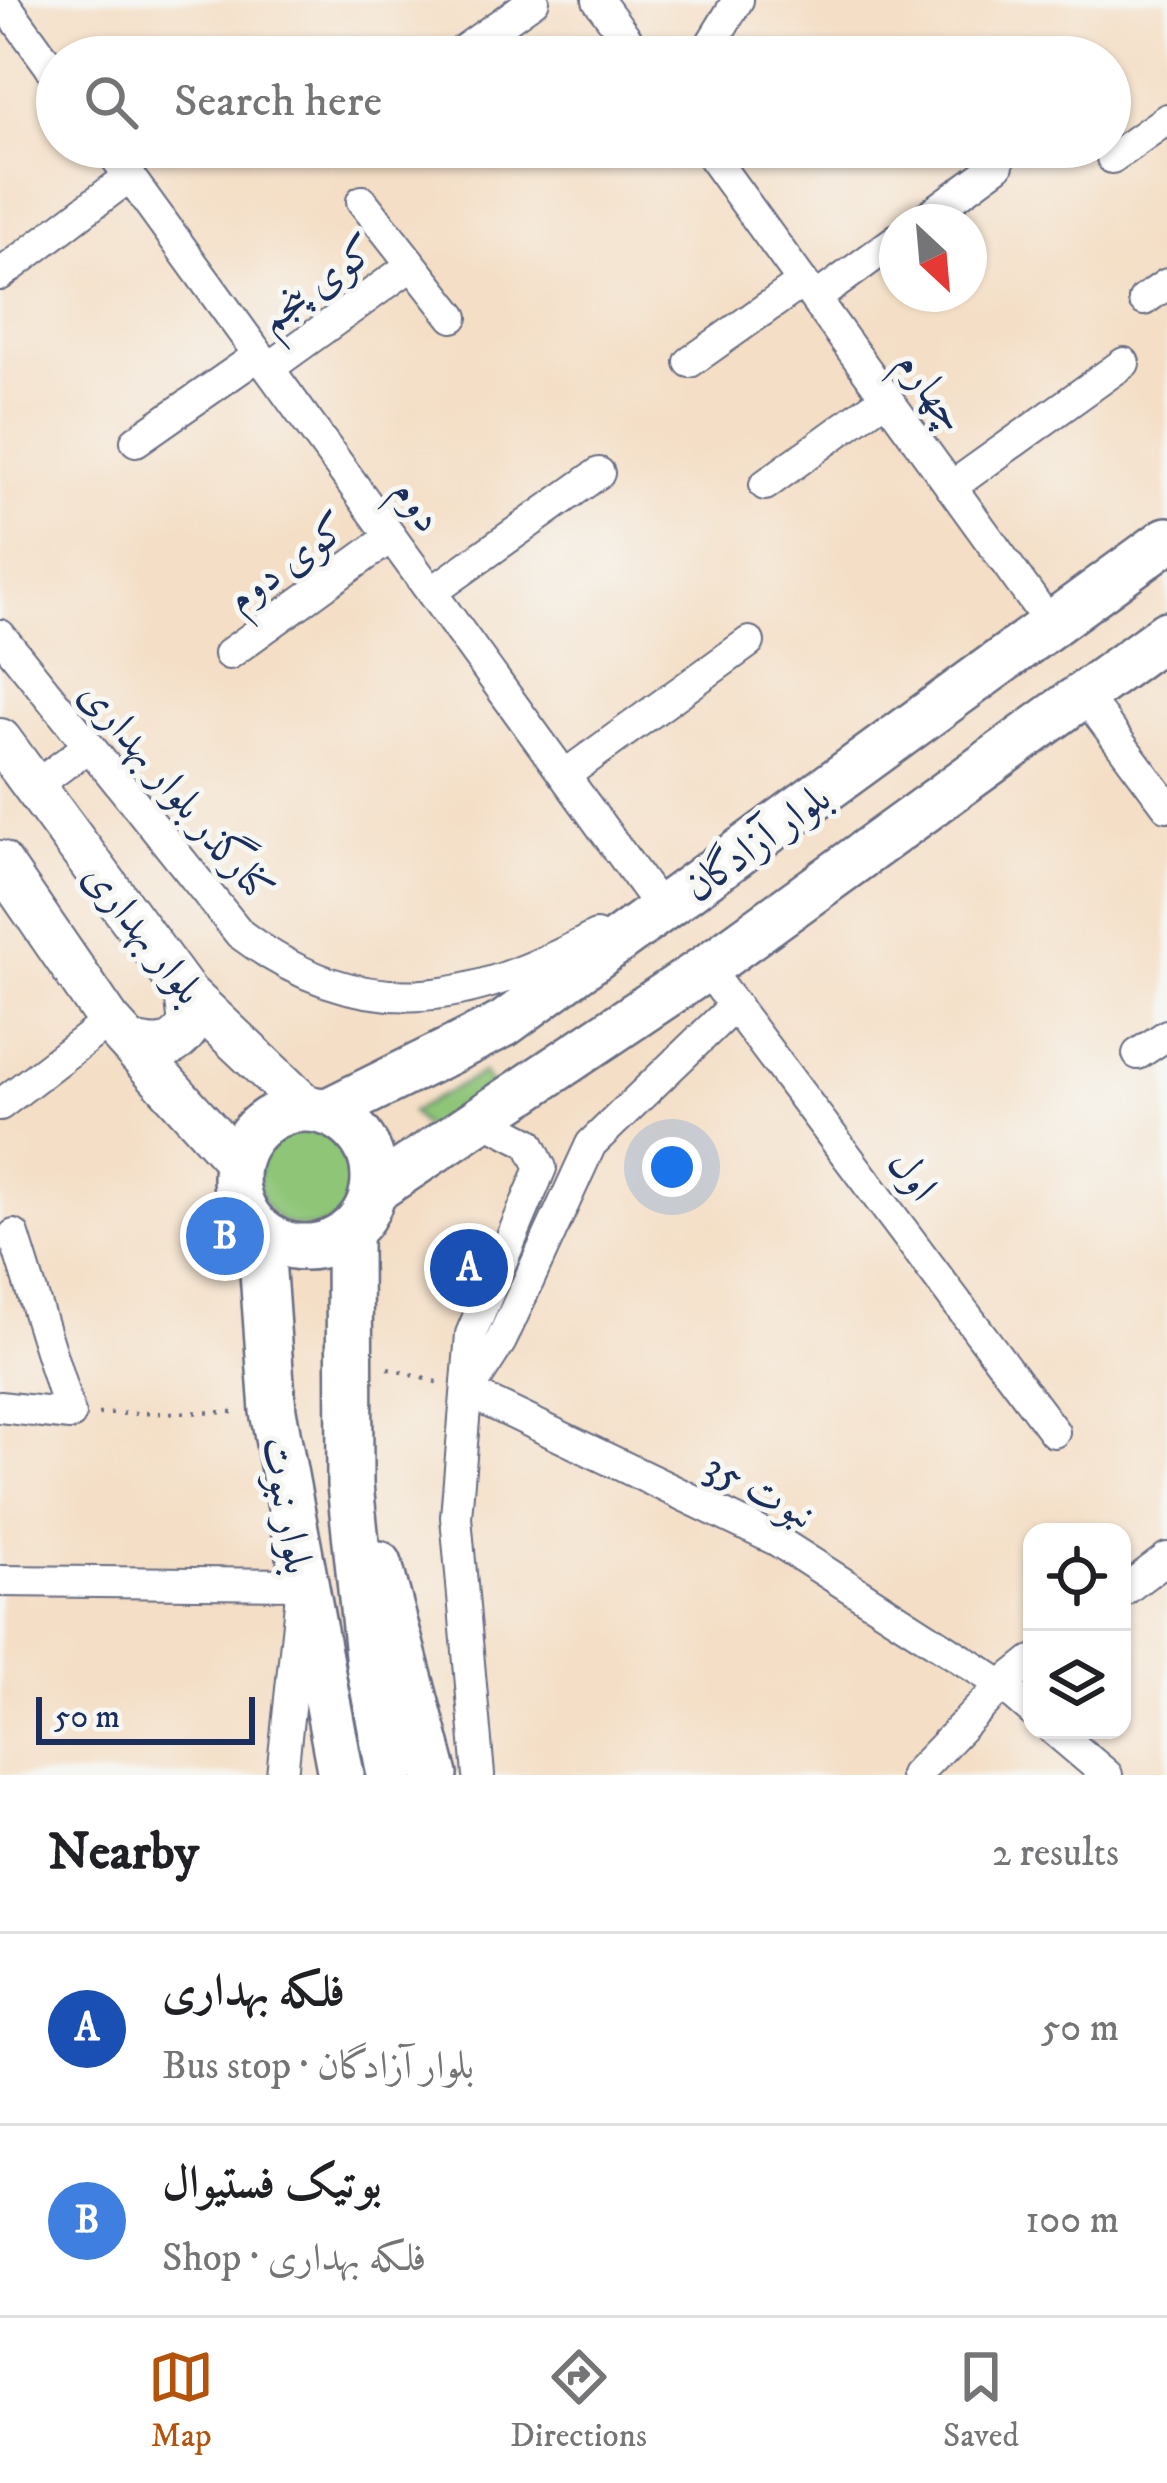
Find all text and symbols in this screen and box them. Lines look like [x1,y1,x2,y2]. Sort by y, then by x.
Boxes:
search box [36,36,1131,168]
icon: search [78,69,144,135]
text: Search here [174,74,382,130]
north arrow [879,204,987,312]
street label: کوی پنجم [248,224,394,354]
street label: چهارم [877,340,978,448]
street label: دوم [373,468,454,548]
street label: کوی دوم [217,502,364,631]
street label: کنارگذر بلوار بهداری [67,666,289,914]
street label: بلوار آزادگان [673,772,841,914]
street label: بلوار بهداری [71,852,215,1016]
your location [642,1137,702,1197]
street label: اول [875,1140,948,1212]
pin: B [186,1191,264,1281]
pin: A [430,1223,508,1313]
street label: بلوار نبوت [248,1433,324,1578]
street label: نبوت 35 [696,1441,824,1542]
map controls [1023,1523,1131,1739]
button: locate [1023,1523,1131,1631]
button: layers [1023,1631,1131,1739]
scale bar [36,1691,255,1744]
text: 50 m [54,1697,120,1738]
text: Nearby [48,1821,199,1885]
text: 2 results [992,1829,1119,1878]
text: فلکه بهداری [162,1964,345,2020]
text: A [75,2004,99,2053]
text: 50 m [1041,2004,1119,2053]
text: Bus stop · بلوار آزادگان [162,2042,474,2091]
text: بوتیک فستیوال [162,2156,382,2212]
text: B [75,2196,99,2245]
text: 100 m [1025,2196,1119,2245]
text: Shop · فلکه بهداری [162,2234,426,2283]
tab: Map [148,2344,214,2457]
tab: Directions [510,2344,647,2457]
tab: Saved [943,2344,1019,2457]

